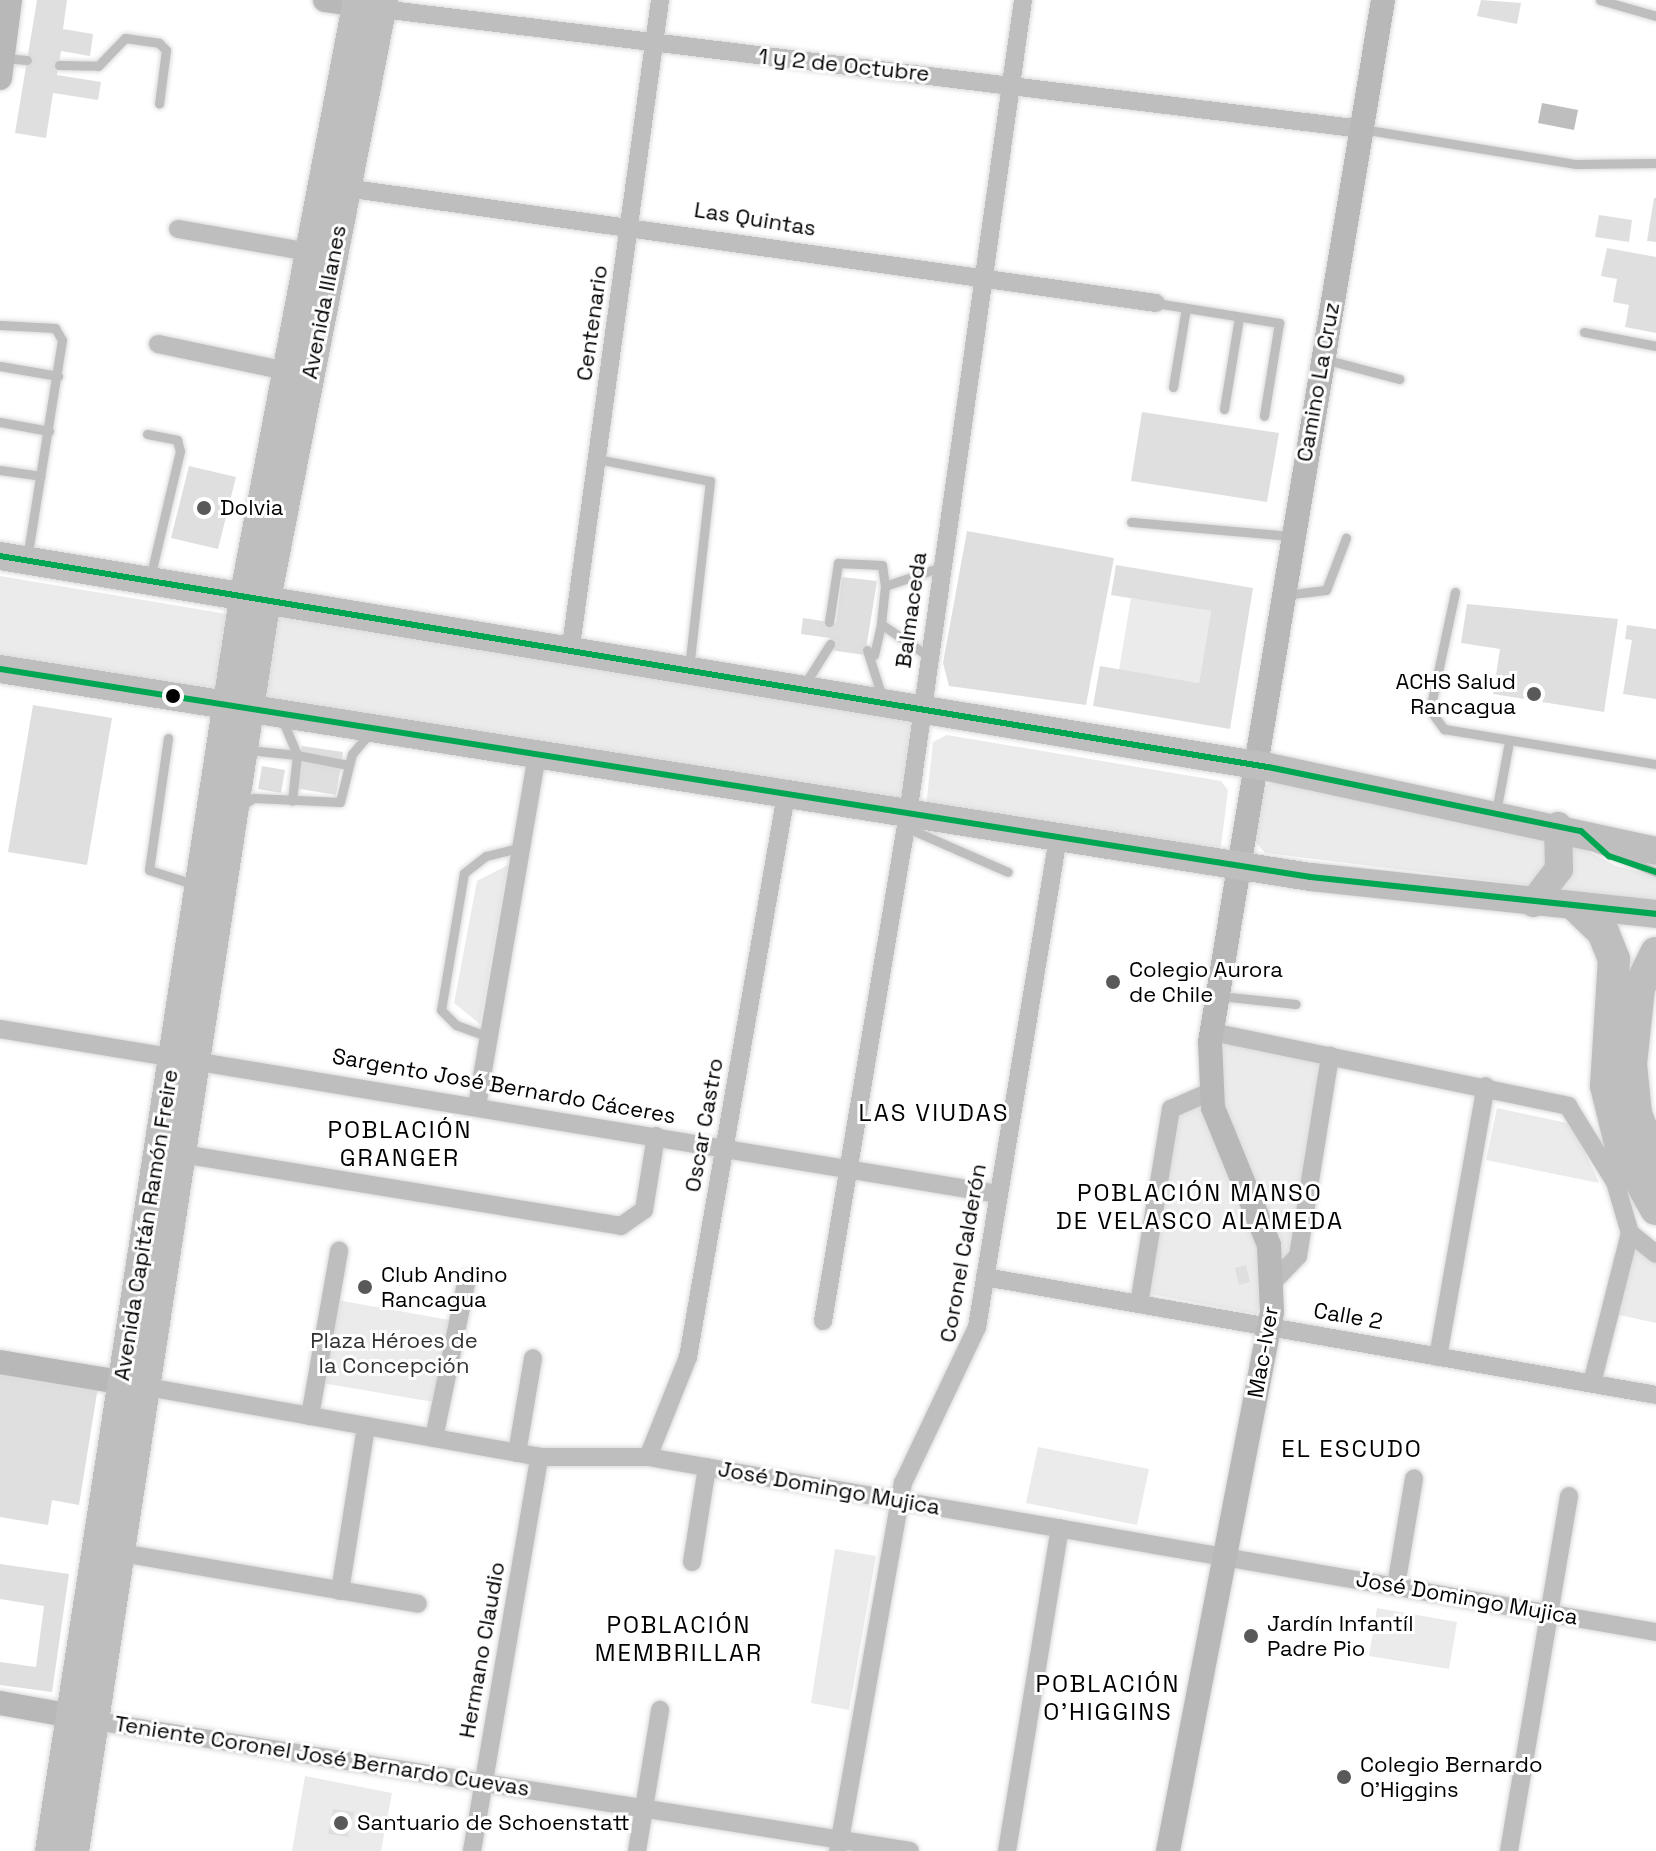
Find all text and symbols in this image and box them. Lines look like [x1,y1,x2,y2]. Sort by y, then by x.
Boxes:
street label: 1 y 2 de Octubre [757,43,931,87]
street label: Las Quintas [692,196,818,242]
street label: Avenida Illanes [296,223,352,381]
street label: Centenario [571,263,613,383]
street label: Camino La Cruz [1291,300,1345,464]
place label: Dolvia [220,495,283,521]
marker: Dolvia [195,499,213,517]
street label: Balmaceda [890,550,932,670]
place label: ACHS Salud Rancagua [1395,668,1516,720]
marker: ACHS Salud Rancagua [1523,683,1545,705]
unlabelled marker [165,688,181,704]
place label: Colegio Aurora de Chile [1129,956,1283,1008]
marker: Colegio Aurora de Chile [1104,973,1122,991]
street label: Sargento José Bernardo Cáceres [330,1043,678,1129]
street label: Oscar Castro [679,1056,729,1194]
street label: Avenida Capitán Ramón Freire [108,1068,184,1382]
district label: LAS VIUDAS [858,1099,1010,1127]
district label: POBLACIÓN GRANGER [328,1116,472,1172]
street label: Coronel Calderón [934,1162,992,1344]
district label: POBLACIÓN MANSO DE VELASCO ALAMEDA [1056,1179,1344,1235]
place label: Club Andino Rancagua [381,1261,508,1312]
marker: Club Andino Rancagua [356,1278,374,1296]
street label: Calle 2 [1311,1297,1385,1335]
street label: Mac-Iver [1242,1304,1284,1400]
park label: Plaza Héroes de la Concepción [310,1327,478,1378]
district label: EL ESCUDO [1281,1435,1423,1463]
street label: José Domingo Mujica [716,1455,942,1521]
street label: Hermano Claudio [453,1560,511,1740]
street label: José Domingo Mujica [1354,1565,1580,1631]
place label: Jardín Infantíl Padre Pio [1267,1610,1414,1662]
district label: POBLACIÓN MEMBRILLAR [595,1611,763,1667]
marker: Jardín Infantíl Padre Pio [1242,1627,1260,1645]
district label: POBLACIÓN O'HIGGINS [1036,1670,1180,1726]
street label: Teniente Coronel José Bernardo Cuevas [113,1710,531,1802]
place label: Colegio Bernardo O'Higgins [1360,1751,1543,1802]
marker: Colegio Bernardo O'Higgins [1335,1768,1353,1786]
place label: Santuario de Schoenstatt [357,1810,630,1836]
marker: Santuario de Schoenstatt [332,1814,350,1832]

